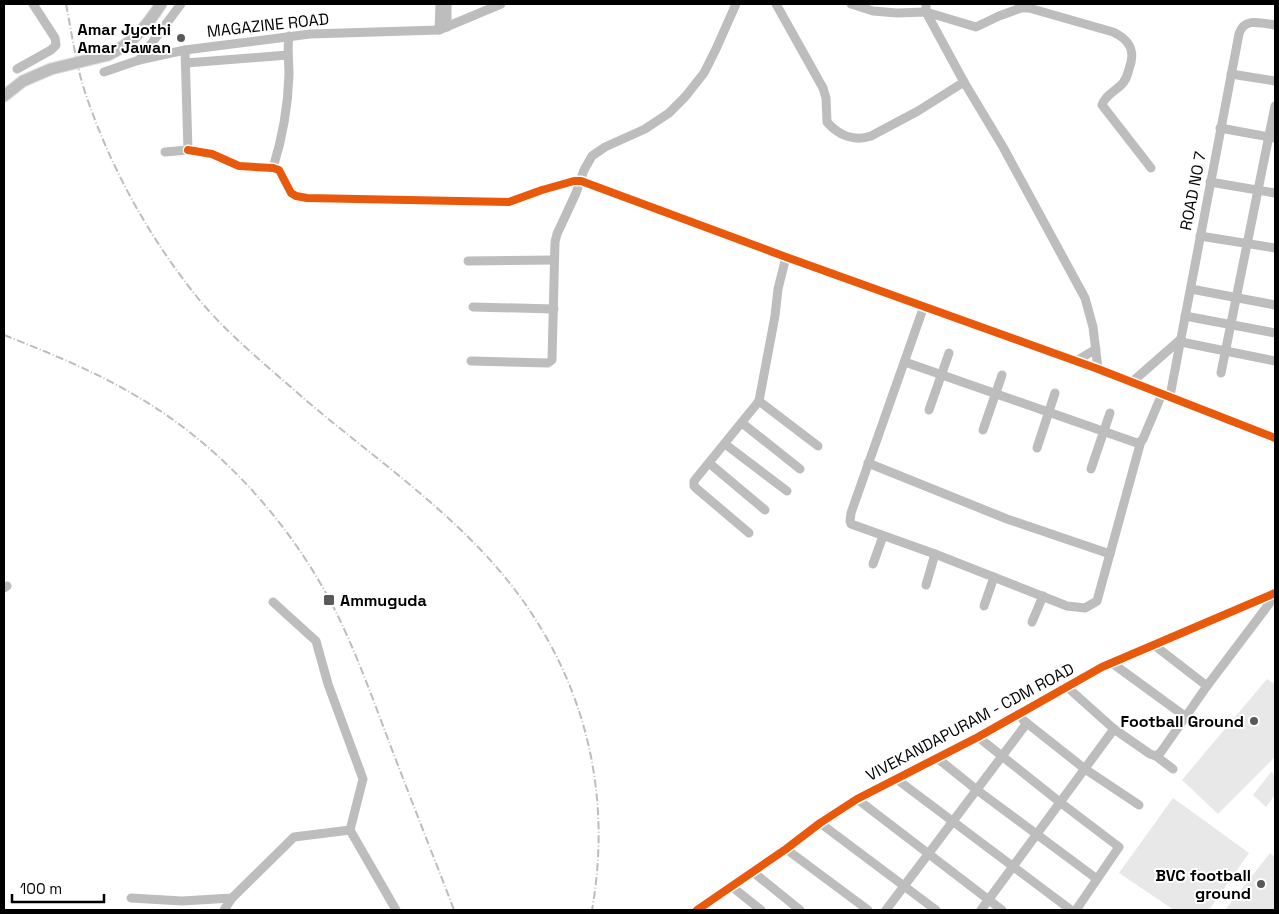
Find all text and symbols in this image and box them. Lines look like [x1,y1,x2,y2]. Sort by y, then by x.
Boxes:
street label: MAGAZINE ROAD [206,8,330,42]
place label: Amar Jyothi Amar Jawan [77,19,171,58]
marker: Amar Jyothi Amar Jawan [175,32,187,44]
street label: ROAD NO 7 [1175,150,1211,232]
place label: Ammuguda [340,590,427,611]
marker: Ammuguda [322,593,336,607]
street label: VIVEKANDAPURAM - CDM ROAD [862,658,1078,786]
place label: Football Ground [1121,711,1244,732]
marker: Football Ground [1248,715,1260,727]
place label: BVC football ground [1155,865,1251,904]
scale bar [12,872,105,904]
marker: BVC football ground [1255,878,1267,890]
text: 100 m [20,879,62,898]

